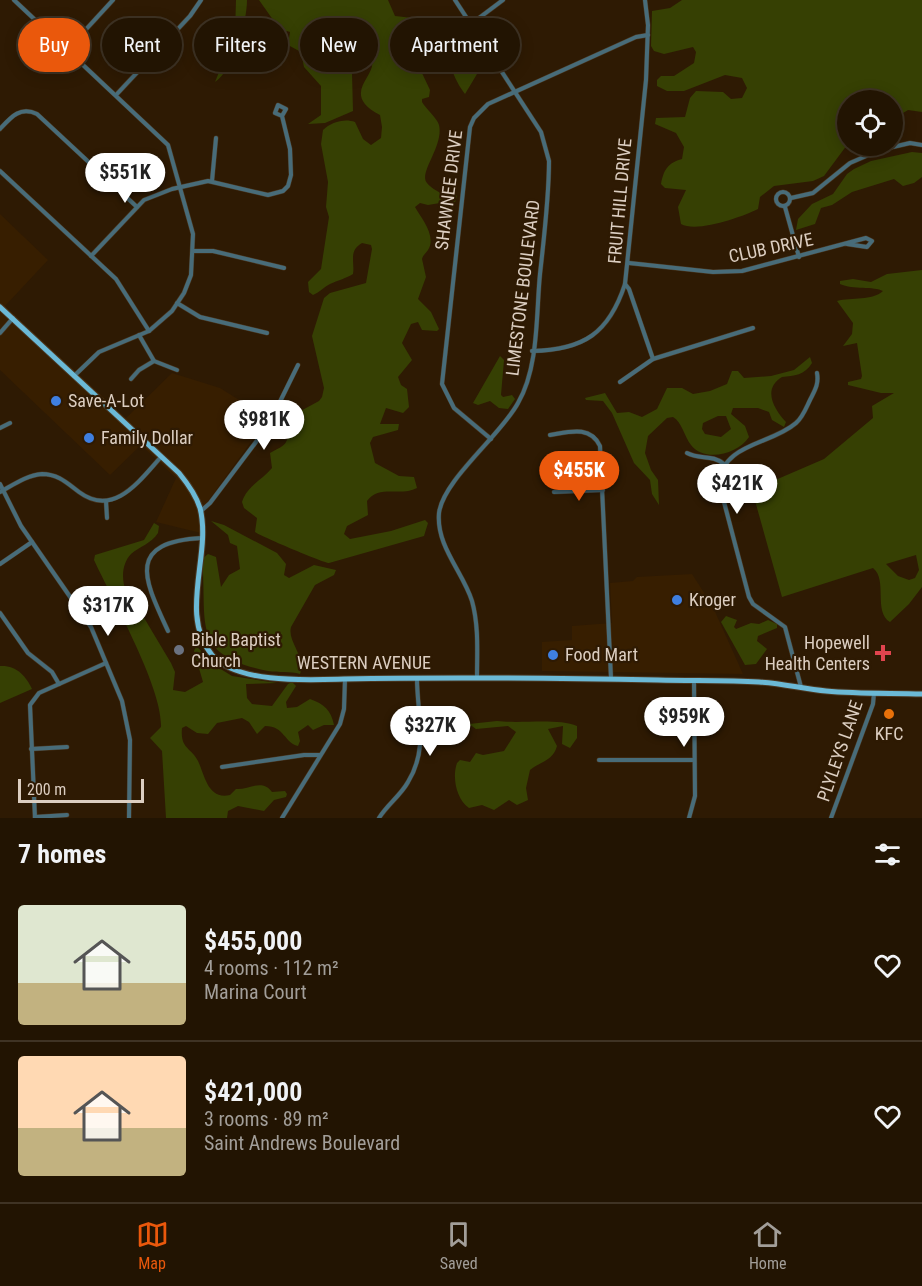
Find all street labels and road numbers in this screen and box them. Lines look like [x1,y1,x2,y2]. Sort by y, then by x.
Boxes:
street label: SHAWNEE DRIVE [431,129,466,251]
street label: FRUIT HILL DRIVE [604,137,635,265]
street label: LIMESTONE BOULEVARD [501,199,544,377]
street label: CLUB DRIVE [727,228,815,267]
street label: WESTERN AVENUE [297,652,431,673]
street label: PLYLEYS LANE [812,698,867,804]

